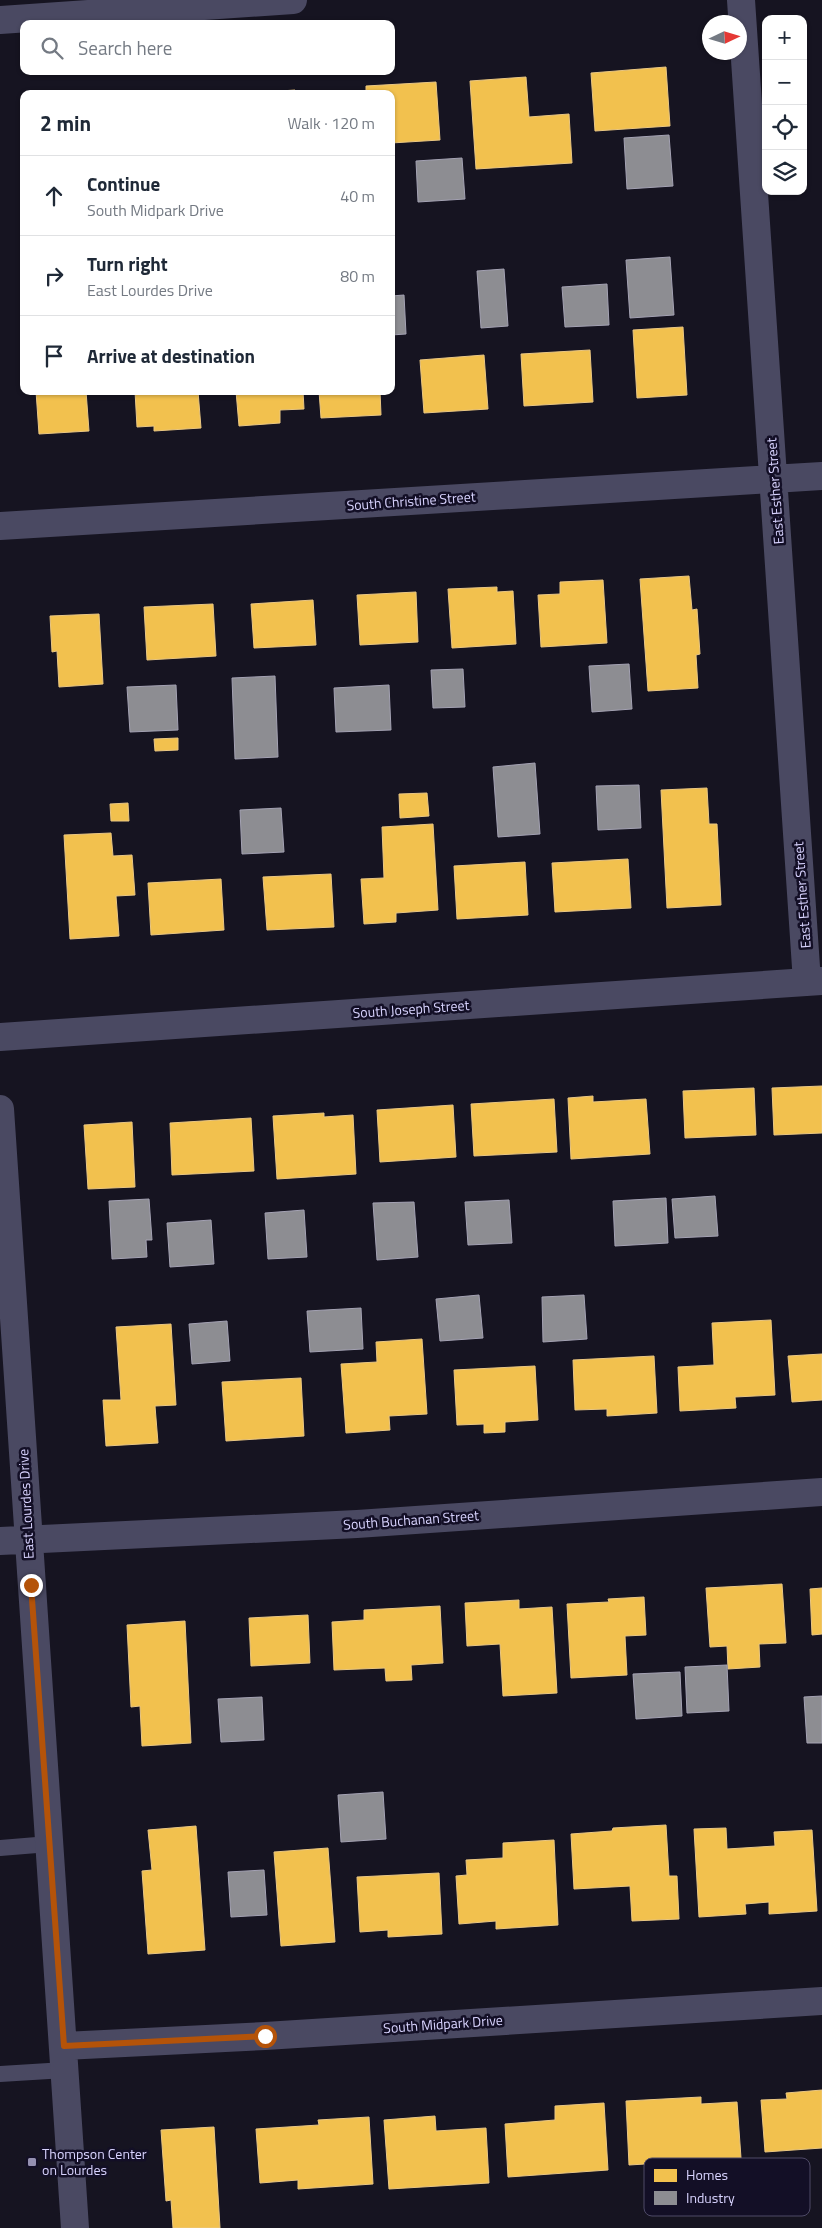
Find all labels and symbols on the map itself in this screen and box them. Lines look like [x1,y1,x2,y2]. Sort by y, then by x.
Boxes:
north arrow [702,15,747,60]
street label: East Esther Street [760,437,789,545]
street label: South Christine Street [346,486,476,515]
street label: East Esther Street [787,841,816,949]
street label: South Joseph Street [352,994,470,1023]
street label: East Lourdes Drive [12,1449,39,1560]
street label: South Buchanan Street [342,1504,480,1535]
route end [20,1574,43,1597]
street label: South Midpark Drive [382,2009,503,2038]
route start [254,2025,277,2048]
place label: Thompson Center on Lourdes [42,2143,147,2180]
marker: Thompson Center on Lourdes [26,2156,38,2168]
legend [644,2158,810,2216]
text: Homes [686,2164,728,2185]
text: Industry [686,2187,735,2208]

